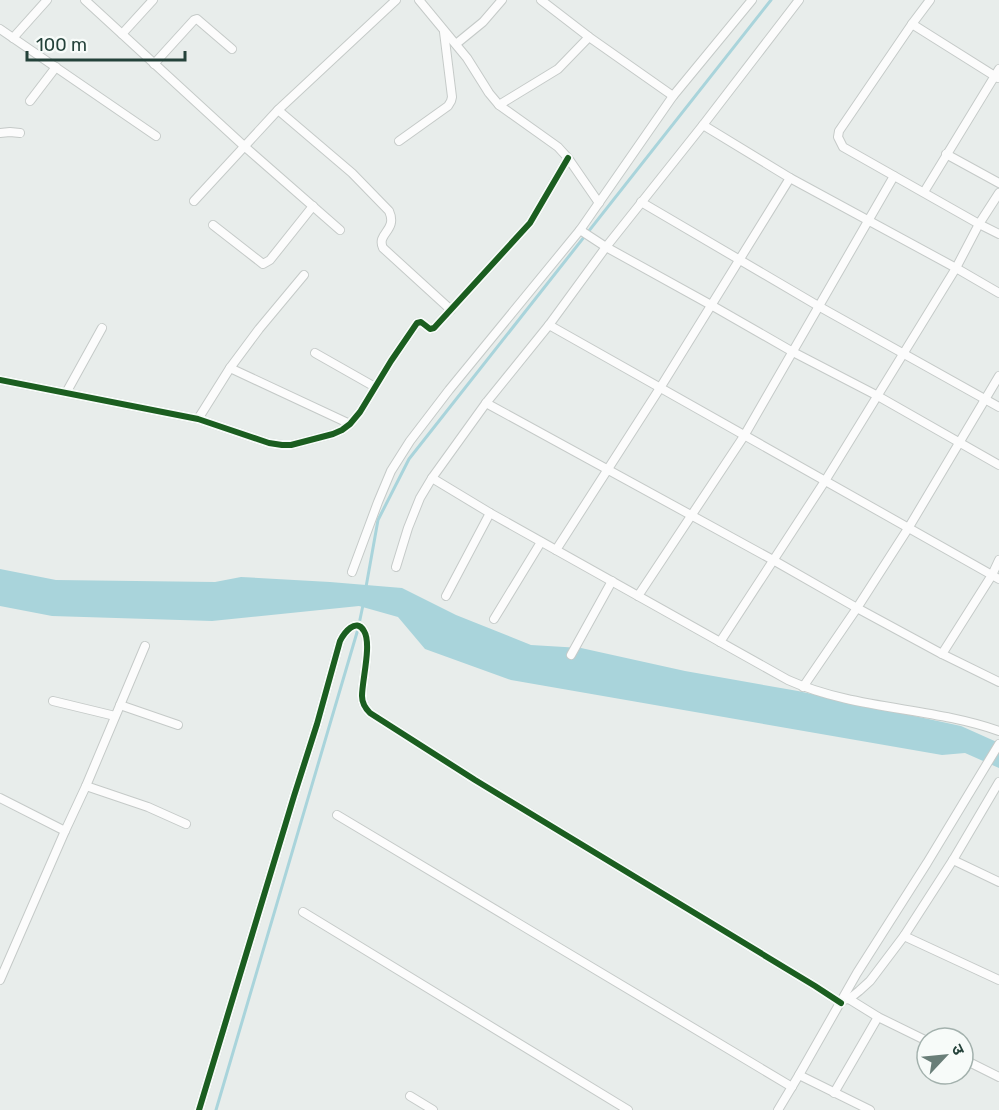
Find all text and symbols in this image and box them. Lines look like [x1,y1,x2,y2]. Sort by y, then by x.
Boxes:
scale bar [27,24,184,62]
text: 100 m [36,34,87,56]
north arrow [915,1026,975,1086]
text: उ [947,1041,969,1059]

